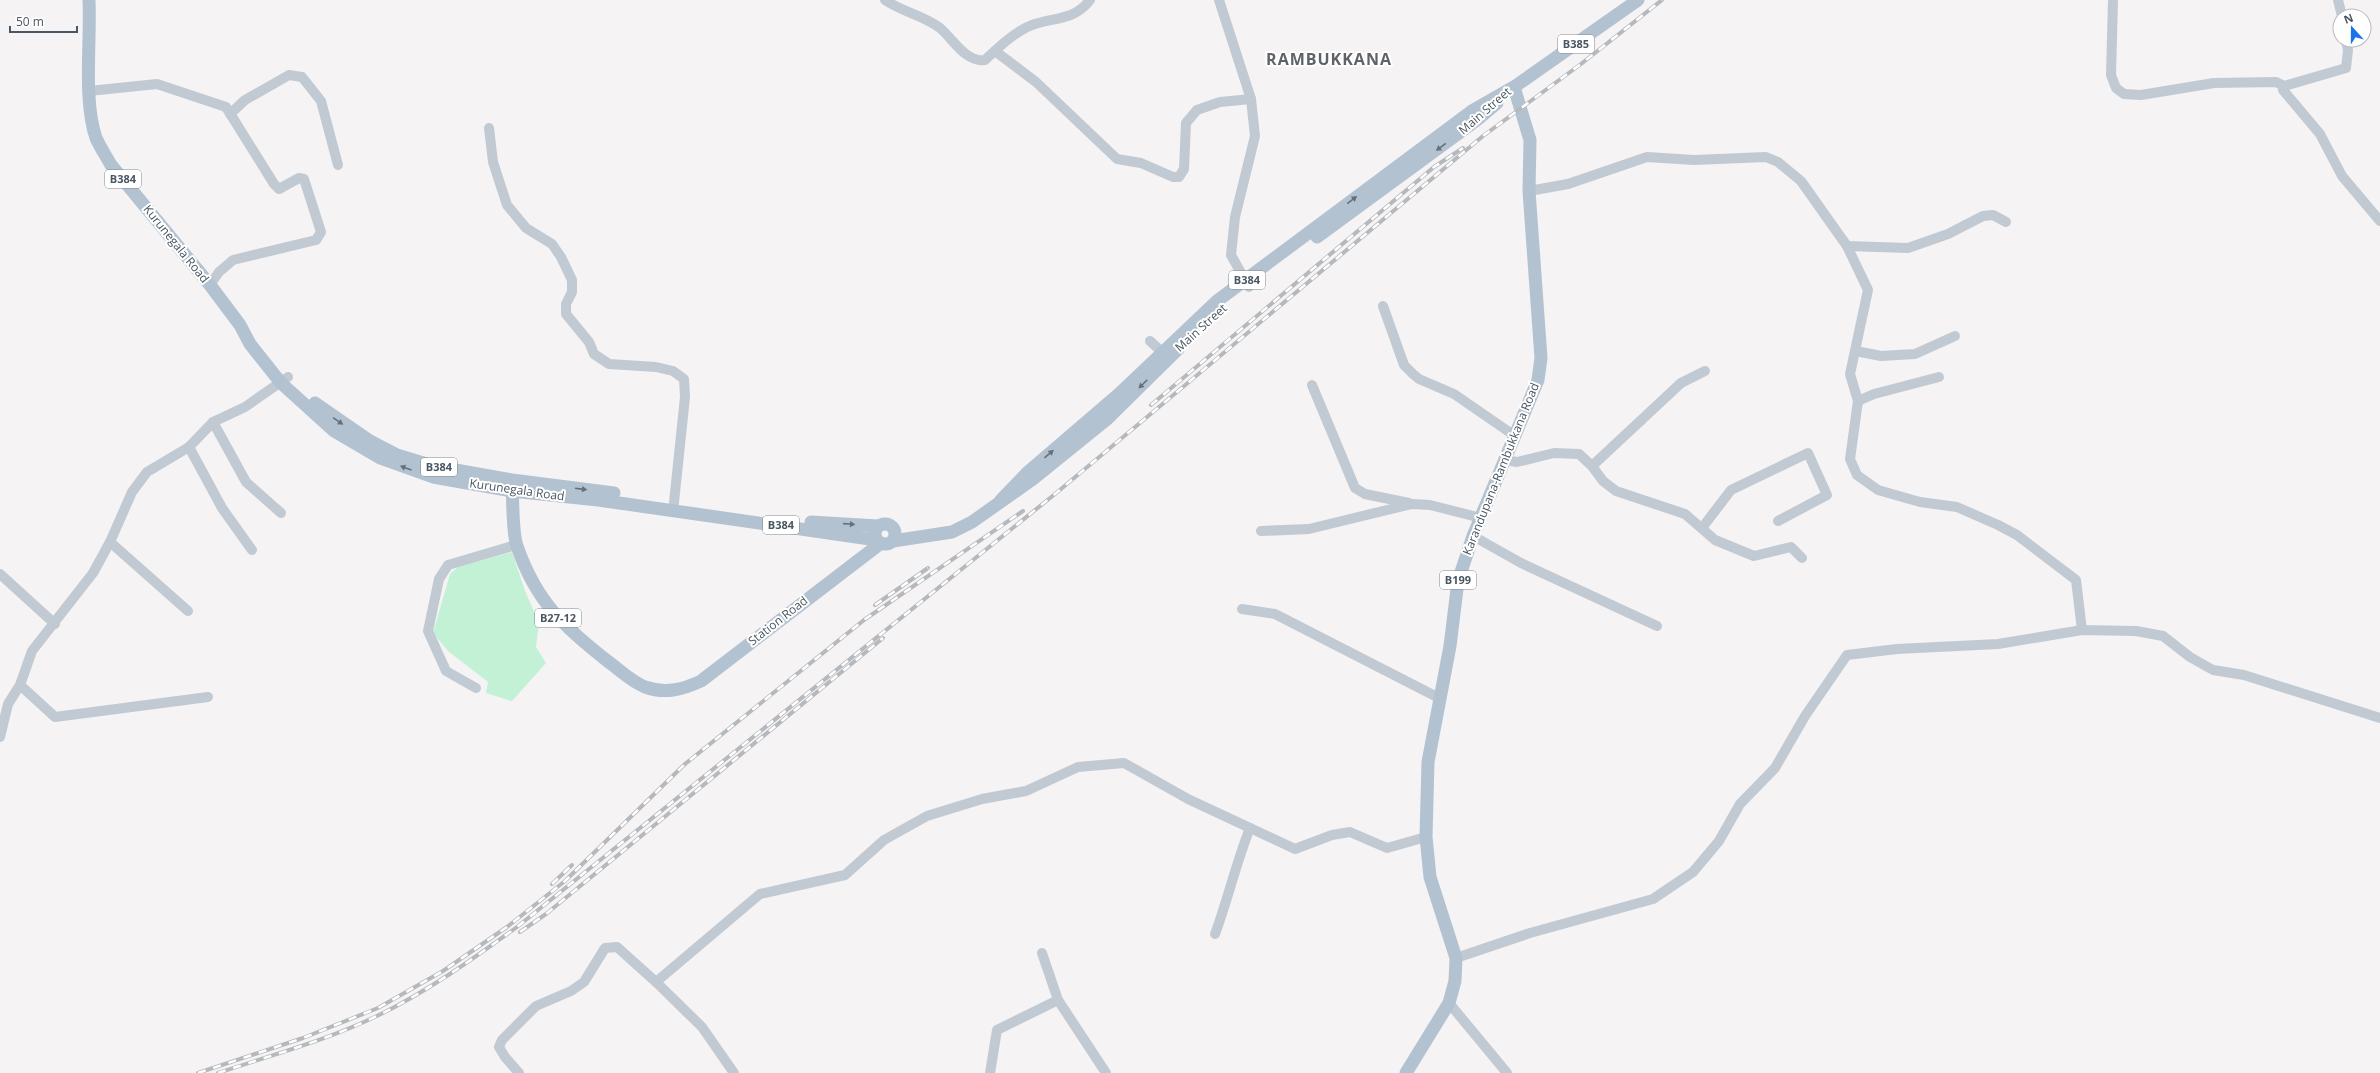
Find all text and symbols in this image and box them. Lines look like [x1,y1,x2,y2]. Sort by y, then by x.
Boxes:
scale bar [10,8,77,34]
north arrow [2332,8,2372,48]
text: N [2341,10,2355,27]
text: 50 m [16,13,44,30]
road number: B385 [1558,35,1594,53]
district label: RAMBUKKANA [1266,48,1392,70]
street label: Main Street [1455,83,1515,138]
one-way arrow [1436,143,1447,151]
road number: B384 [105,170,141,188]
one-way arrow [1347,196,1357,204]
street label: Kurunegala Road [140,201,213,286]
road number: B384 [1229,271,1265,289]
street label: Main Street [1171,300,1230,356]
one-way arrow [1138,379,1148,389]
street label: Karandupana-Rambukkana Road [1458,380,1543,558]
one-way arrow [333,417,343,425]
one-way arrow [1044,449,1054,458]
road number: B384 [421,458,457,476]
one-way arrow [400,465,412,471]
street label: Kurunegala Road [469,474,566,505]
one-way arrow [575,486,587,492]
road number: B384 [763,516,799,534]
one-way arrow [843,521,855,528]
road number: B199 [1440,571,1476,589]
street label: Station Road [744,592,811,649]
road number: B27-12 [535,609,581,627]

